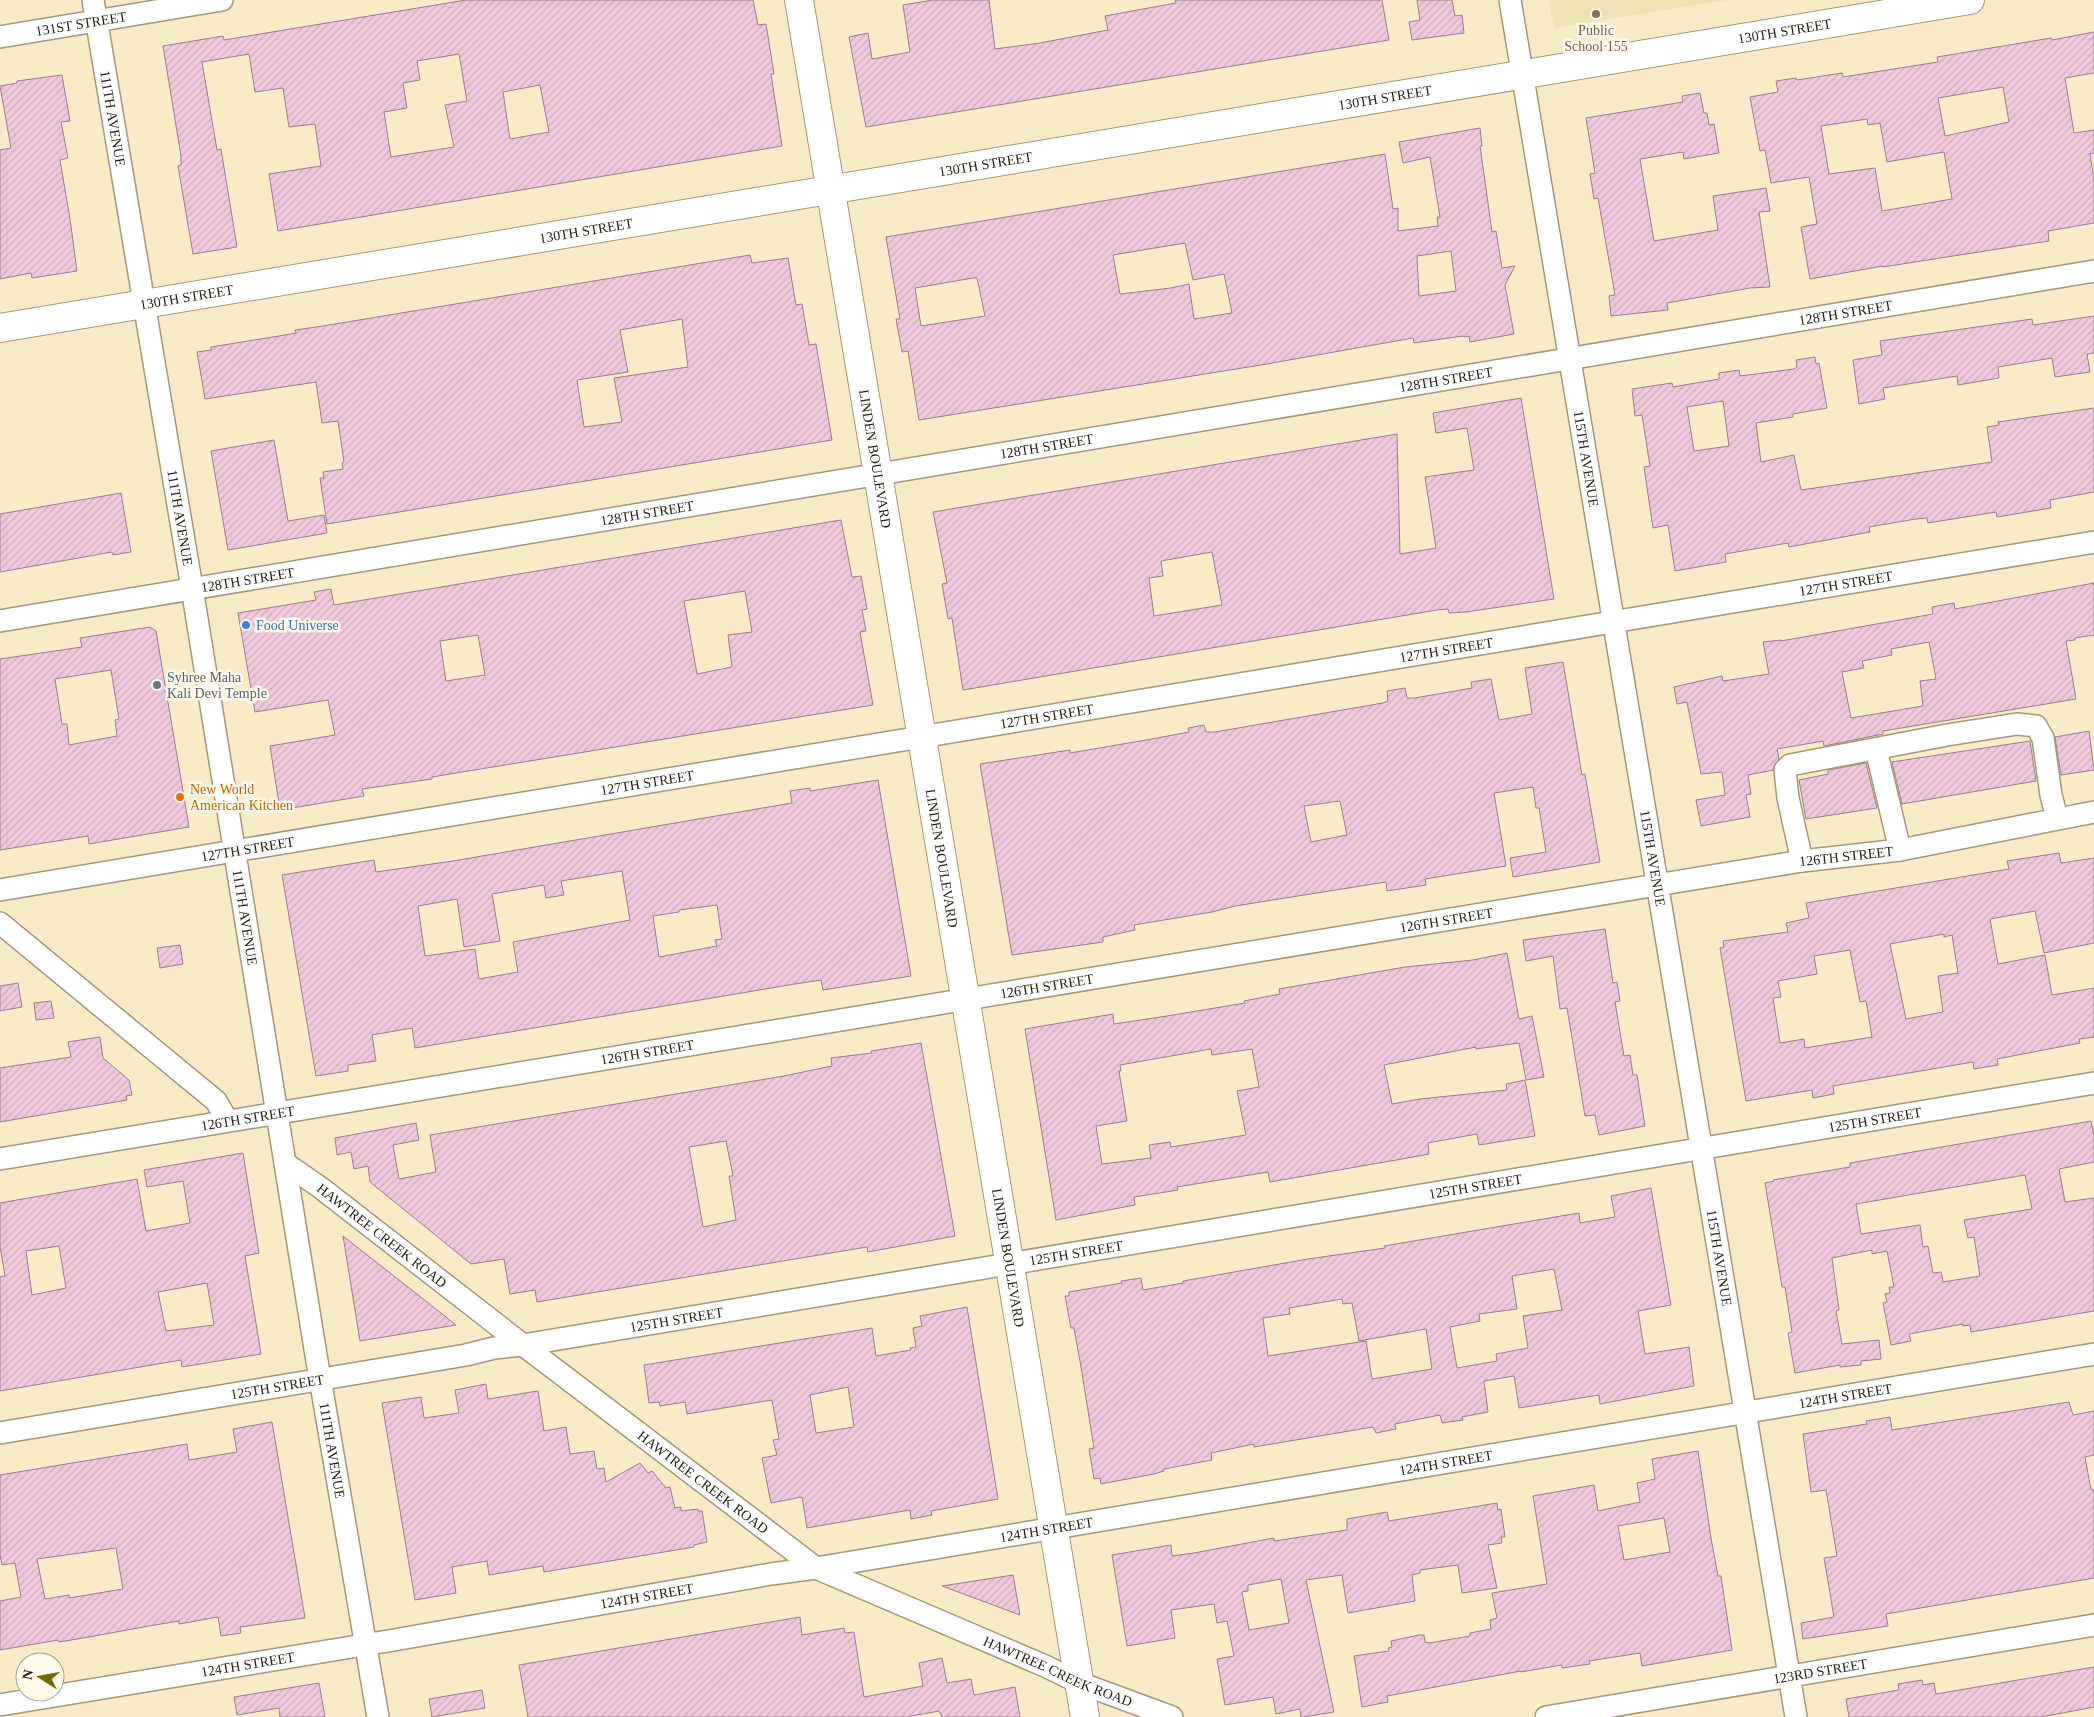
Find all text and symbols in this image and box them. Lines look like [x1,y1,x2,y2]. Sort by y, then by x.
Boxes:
marker: Public School 155 [1590,8,1602,20]
street label: 131ST STREET [34,9,128,39]
street label: 130TH STREET [1737,16,1833,47]
place label: Public School 155 [1564,23,1628,54]
street label: 111TH AVENUE [97,69,128,168]
street label: 130TH STREET [1337,83,1433,113]
street label: 130TH STREET [938,149,1034,180]
street label: 130TH STREET [538,216,634,246]
street label: 130TH STREET [139,282,235,313]
street label: 128TH STREET [1798,298,1894,328]
street label: 128TH STREET [1398,365,1494,395]
street label: LINDEN BOULEVARD [856,388,894,529]
street label: 115TH AVENUE [1570,409,1601,508]
street label: 128TH STREET [999,431,1095,462]
street label: 111TH AVENUE [164,469,195,567]
street label: 128TH STREET [599,498,695,529]
street label: 128TH STREET [200,565,296,595]
street label: 127TH STREET [1798,569,1894,599]
place label: Food Universe [256,618,339,633]
marker: Food Universe [240,619,252,631]
street label: 127TH STREET [1398,635,1495,665]
place label: Syhree Maha Kali Devi Temple [167,670,267,701]
marker: Syhree Maha Kali Devi Temple [151,679,163,691]
street label: 127TH STREET [999,701,1095,732]
street label: 127TH STREET [599,768,696,798]
place label: New World American Kitchen [190,782,293,813]
street label: LINDEN BOULEVARD [923,788,960,929]
marker: New World American Kitchen [174,791,186,803]
street label: 115TH AVENUE [1637,809,1668,908]
street label: 127TH STREET [200,834,296,864]
street label: 126TH STREET [1798,844,1895,869]
street label: 111TH AVENUE [230,868,260,967]
street label: 126TH STREET [1399,905,1495,935]
street label: 126TH STREET [999,971,1095,1001]
street label: 126TH STREET [599,1037,696,1068]
street label: 126TH STREET [200,1103,296,1134]
street label: 125TH STREET [1827,1105,1923,1135]
street label: 125TH STREET [1428,1171,1524,1202]
street label: HAWTREE CREEK ROAD [314,1181,449,1291]
street label: LINDEN BOULEVARD [989,1187,1027,1328]
street label: 115TH AVENUE [1704,1208,1734,1307]
street label: 125TH STREET [1028,1238,1124,1268]
street label: 125TH STREET [629,1305,725,1335]
street label: 125TH STREET [229,1372,326,1402]
street label: 124TH STREET [1797,1381,1894,1411]
street label: 111TH AVENUE [316,1401,347,1500]
street label: HAWTREE CREEK ROAD [635,1428,771,1537]
street label: 124TH STREET [1398,1448,1494,1478]
street label: 124TH STREET [999,1515,1095,1545]
street label: 124TH STREET [599,1581,695,1612]
street label: HAWTREE CREEK ROAD [981,1634,1134,1710]
street label: 124TH STREET [200,1649,296,1680]
north arrow [15,1652,65,1702]
street label: 123RD STREET [1772,1656,1869,1687]
text: N [19,1668,36,1681]

